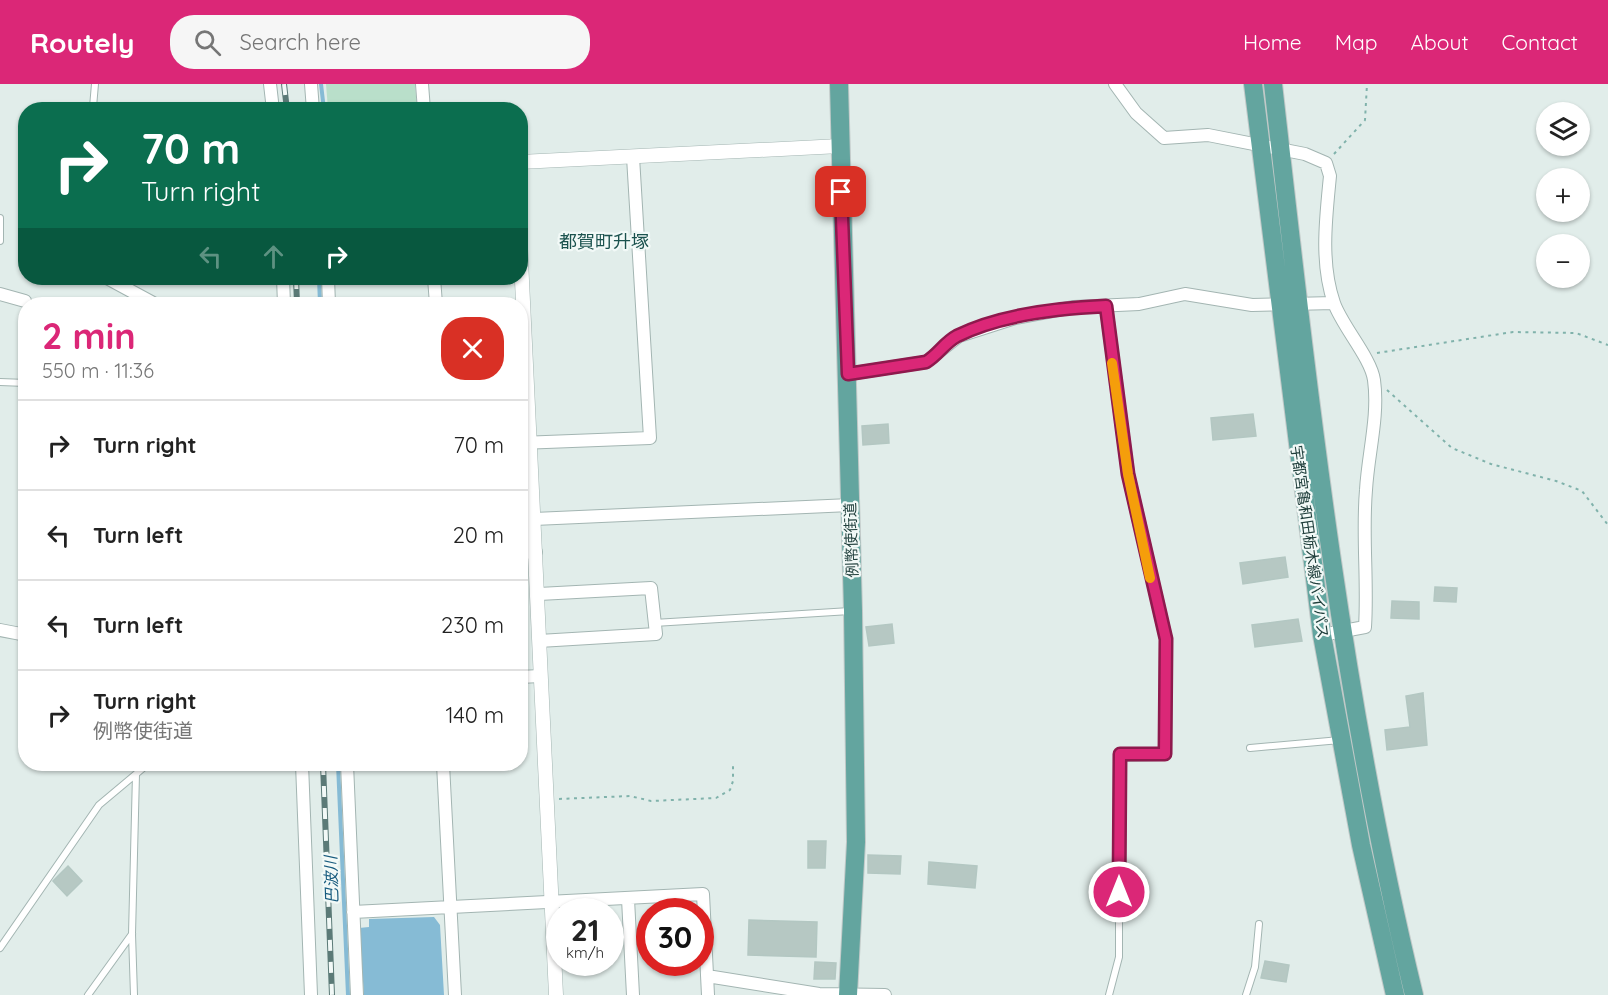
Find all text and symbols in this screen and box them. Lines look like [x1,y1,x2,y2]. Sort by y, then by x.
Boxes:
search box [170,15,590,69]
text: Routely [30,25,134,60]
icon: search [191,26,224,59]
text: Search here [239,28,361,56]
text: Home [1243,29,1302,55]
text: Map [1335,29,1378,55]
text: About [1411,29,1469,55]
text: Contact [1502,29,1578,55]
map controls [1536,102,1590,288]
button: layers [1536,102,1590,156]
text: 70 m [141,122,240,175]
icon: right [42,126,120,204]
pin [815,166,866,217]
button: + [1536,168,1590,222]
text: Turn right [141,174,260,208]
icon: arrive [824,175,857,208]
district label: 都賀町升塚 [559,230,649,253]
button: − [1536,234,1590,288]
icon: left [194,240,227,273]
icon: ahead [257,240,290,273]
icon: right [320,240,353,273]
text: 2 min [42,313,136,358]
button: close [441,317,504,380]
text: 550 m · 11:36 [42,358,154,383]
icon: right [42,429,75,462]
text: Turn right [93,431,197,459]
text: 70 m [454,431,504,459]
street label: 宇都宮亀和田栃木線バイパス [1287,444,1333,640]
street label: 例幣使街道 [840,502,862,578]
icon: left [42,519,75,552]
text: Turn left [93,521,183,549]
text: 20 m [453,521,504,549]
icon: left [42,609,75,642]
text: Turn left [93,611,183,639]
text: 230 m [441,611,504,639]
text: Turn right [93,687,197,715]
icon: right [42,699,75,732]
text: 140 m [445,701,504,729]
text: 例幣使街道 [93,718,193,743]
water label: 巴波川 [320,854,342,904]
position arrow [1087,860,1151,924]
speed limit sign: 30 [636,898,714,976]
text: 21 [571,911,599,949]
text: km/h [566,943,604,962]

